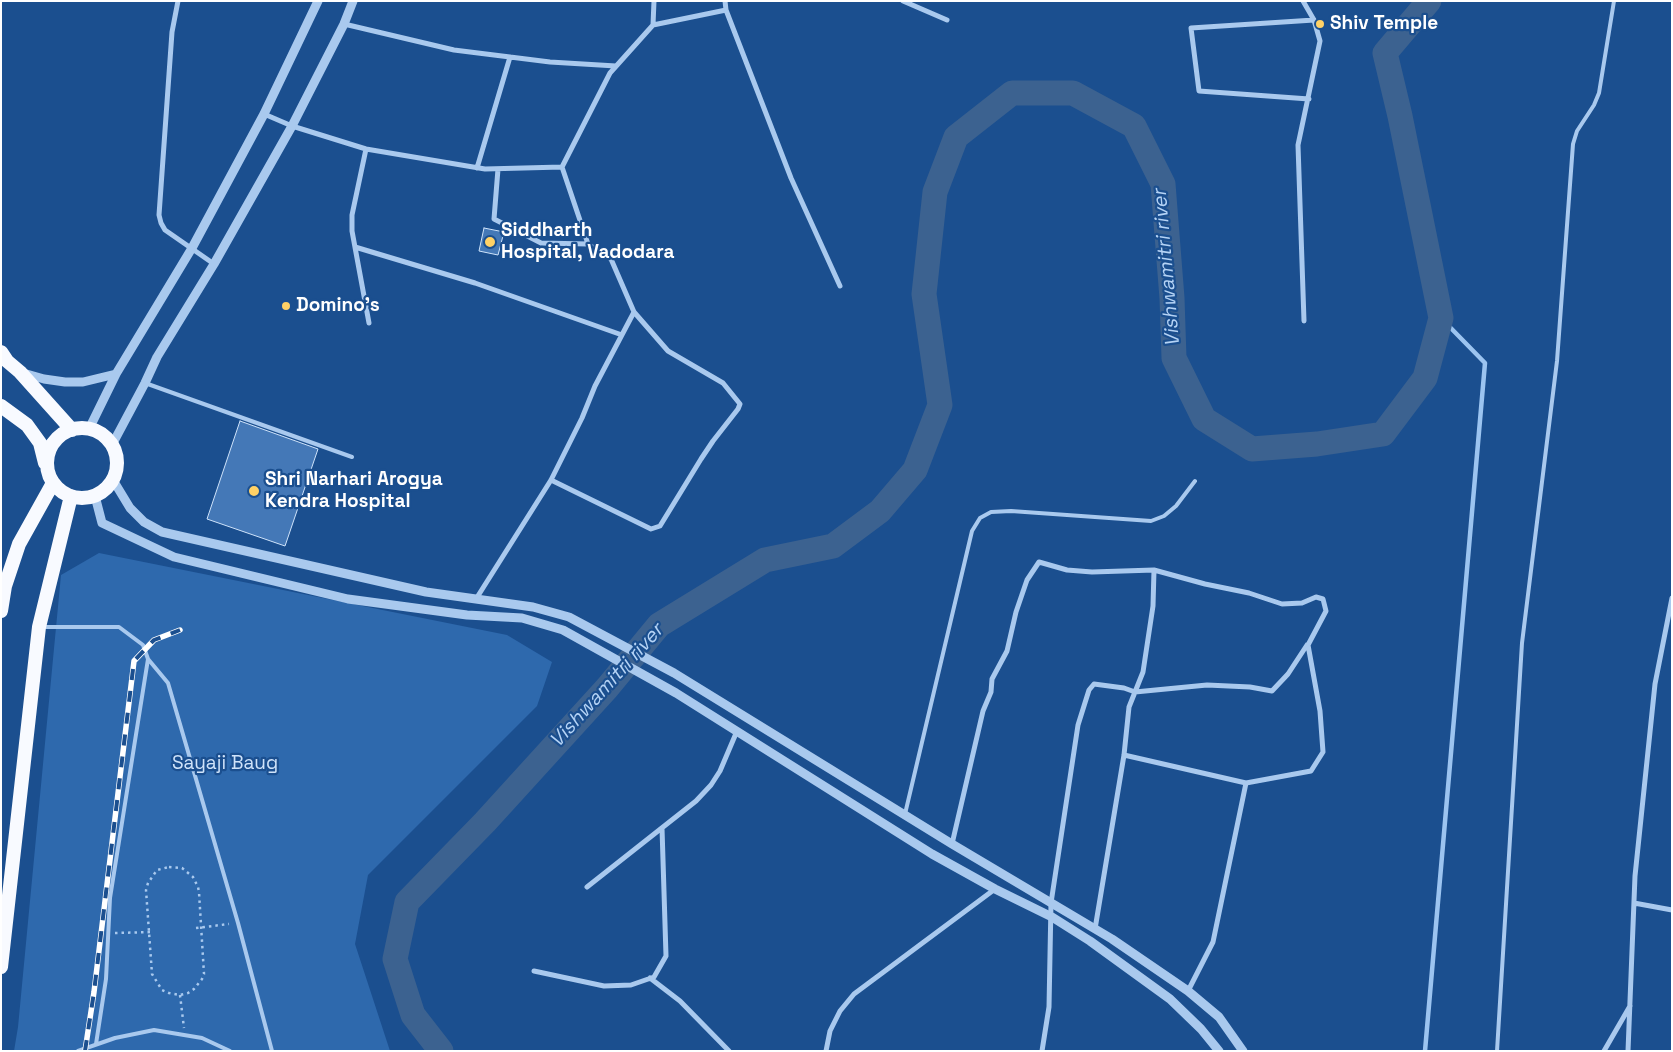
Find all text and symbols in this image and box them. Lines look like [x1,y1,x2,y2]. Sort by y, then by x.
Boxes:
place label: Shiv Temple [1330,13,1438,35]
marker: Shiv Temple [1314,18,1326,30]
water label: Vishwamitri river [1148,188,1186,348]
place label: Siddharth Hospital, Vadodara [501,220,674,264]
marker: Siddharth Hospital, Vadodara [483,235,497,249]
place label: Domino's [296,295,380,317]
marker: Domino's [280,300,292,312]
place label: Shri Narhari Arogya Kendra Hospital [265,469,443,513]
marker: Shri Narhari Arogya Kendra Hospital [247,484,261,498]
water label: Vishwamitri river [545,619,669,753]
park label: Sayaji Baug [172,753,278,775]

